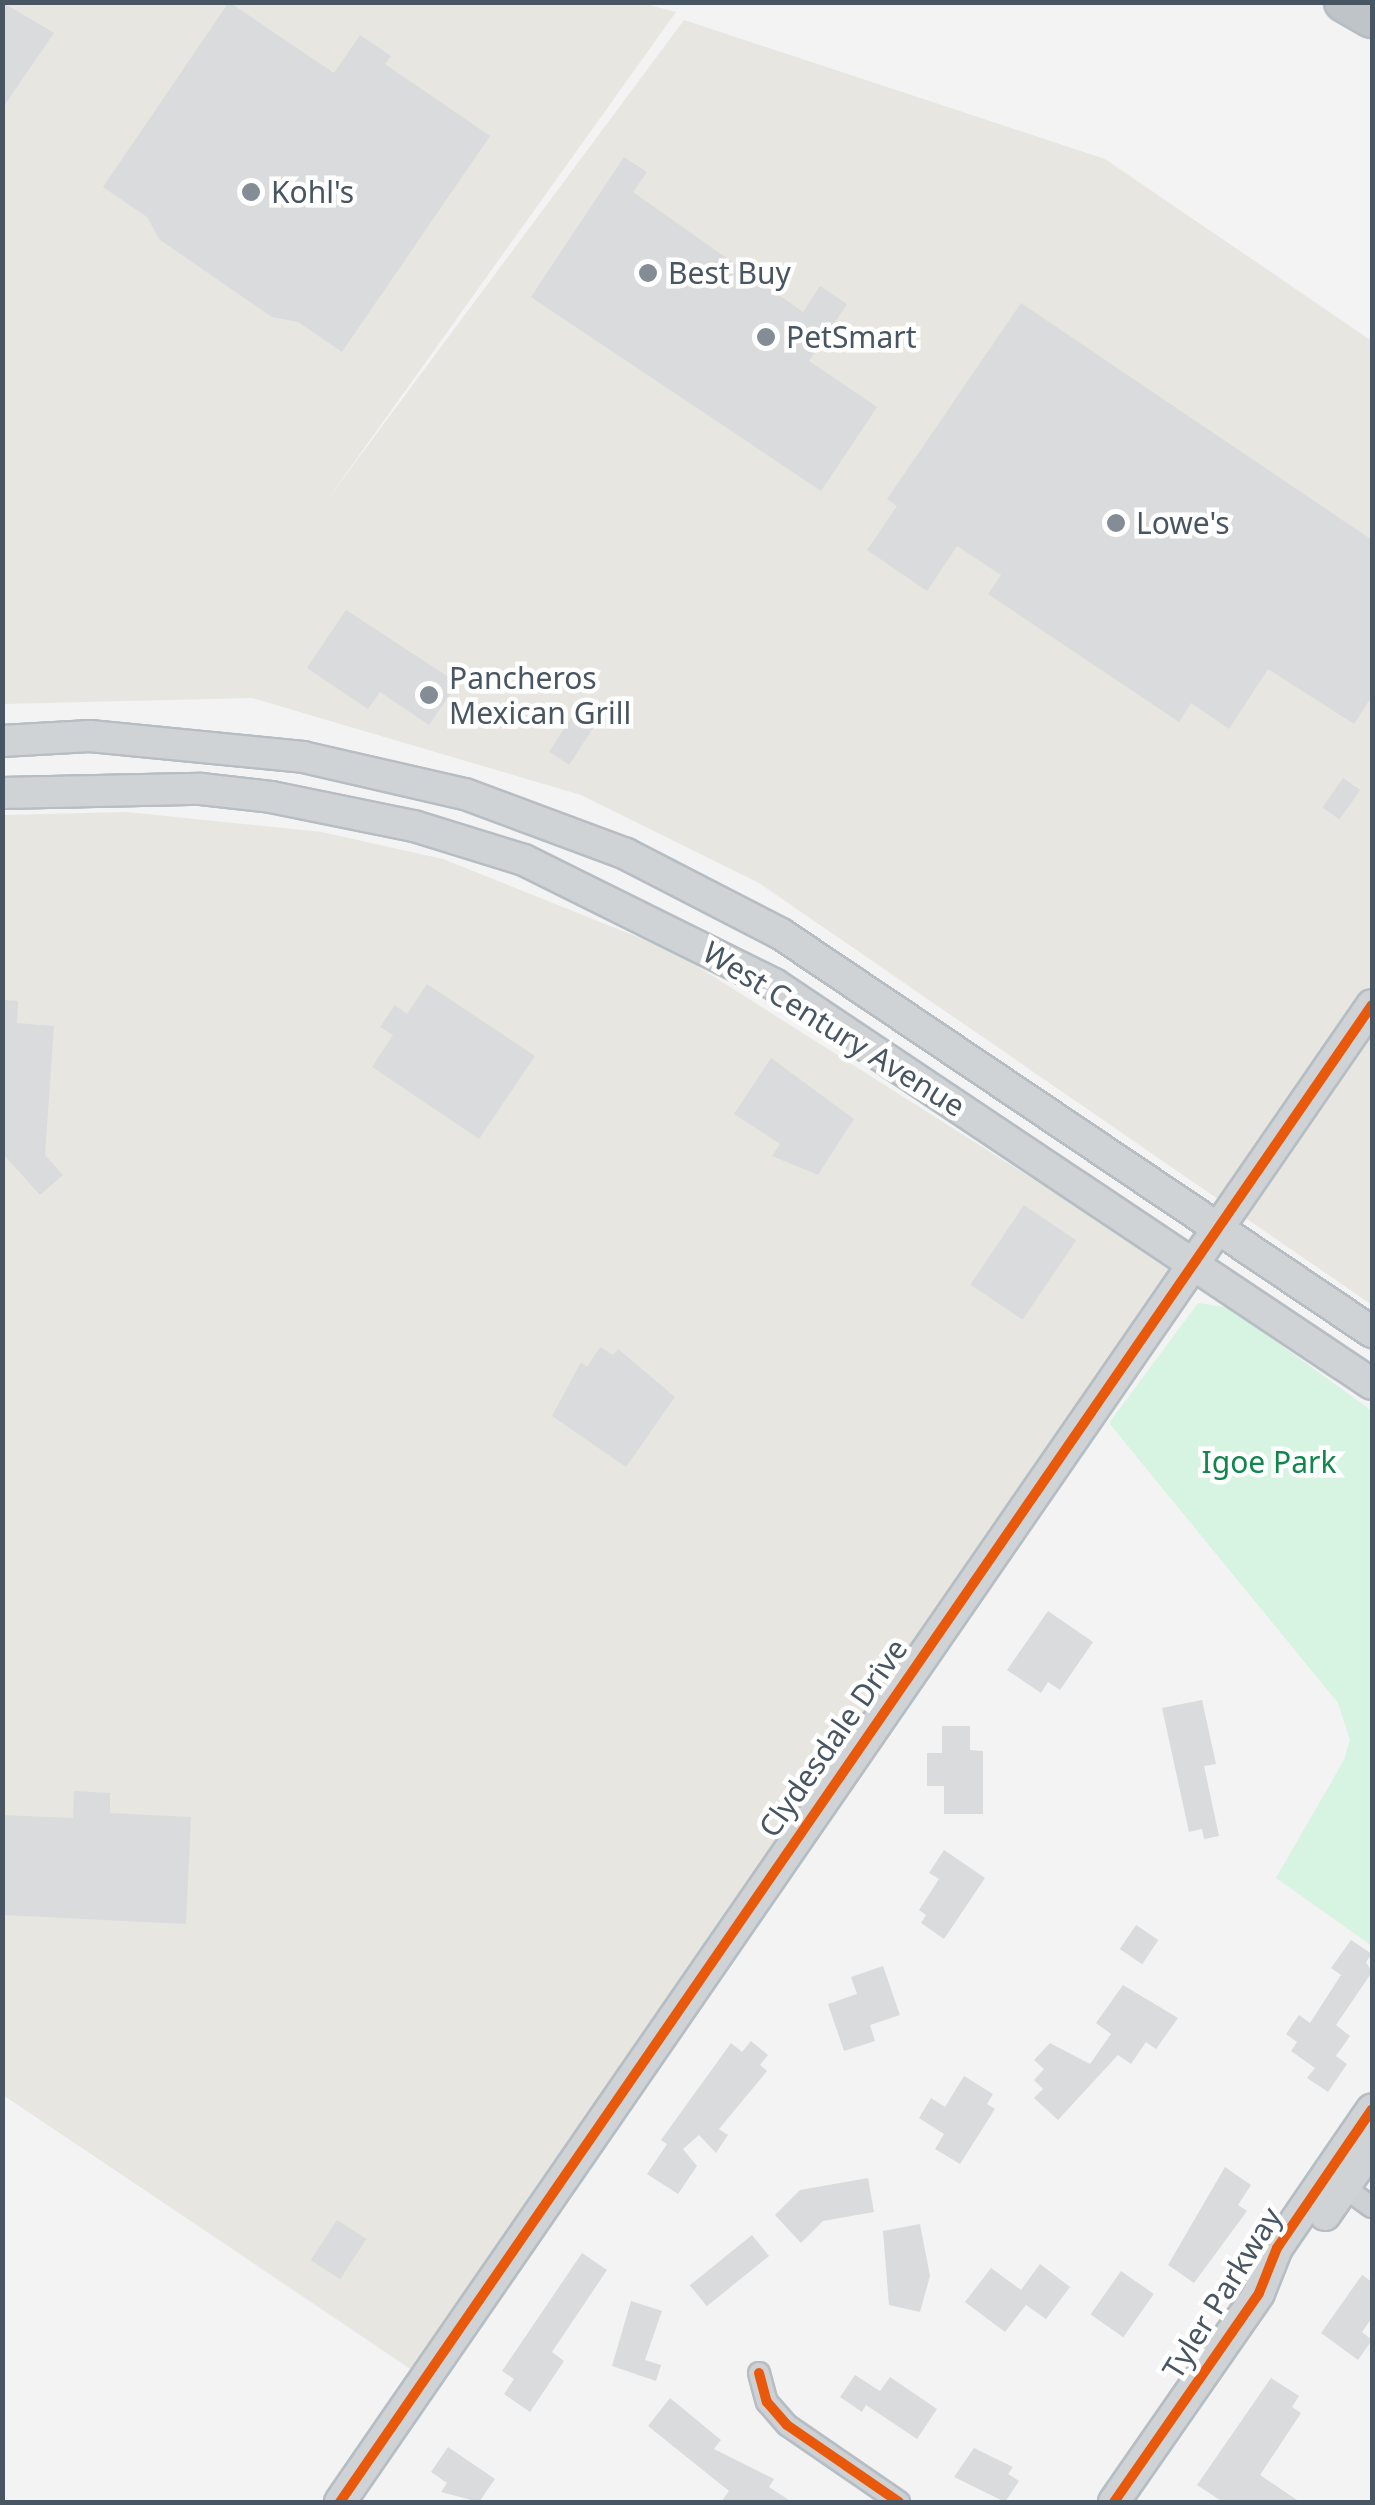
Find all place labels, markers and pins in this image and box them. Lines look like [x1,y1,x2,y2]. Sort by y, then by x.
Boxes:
place label: Kohl's [271,174,354,210]
marker: Kohl's [240,181,262,203]
place label: Best Buy [668,255,791,291]
marker: Best Buy [637,262,659,284]
place label: PetSmart [786,319,916,355]
marker: PetSmart [755,326,777,348]
place label: Lowe's [1136,505,1230,541]
marker: Lowe's [1105,512,1127,534]
place label: Pancheros Mexican Grill [449,660,631,730]
marker: Pancheros Mexican Grill [418,684,440,706]

